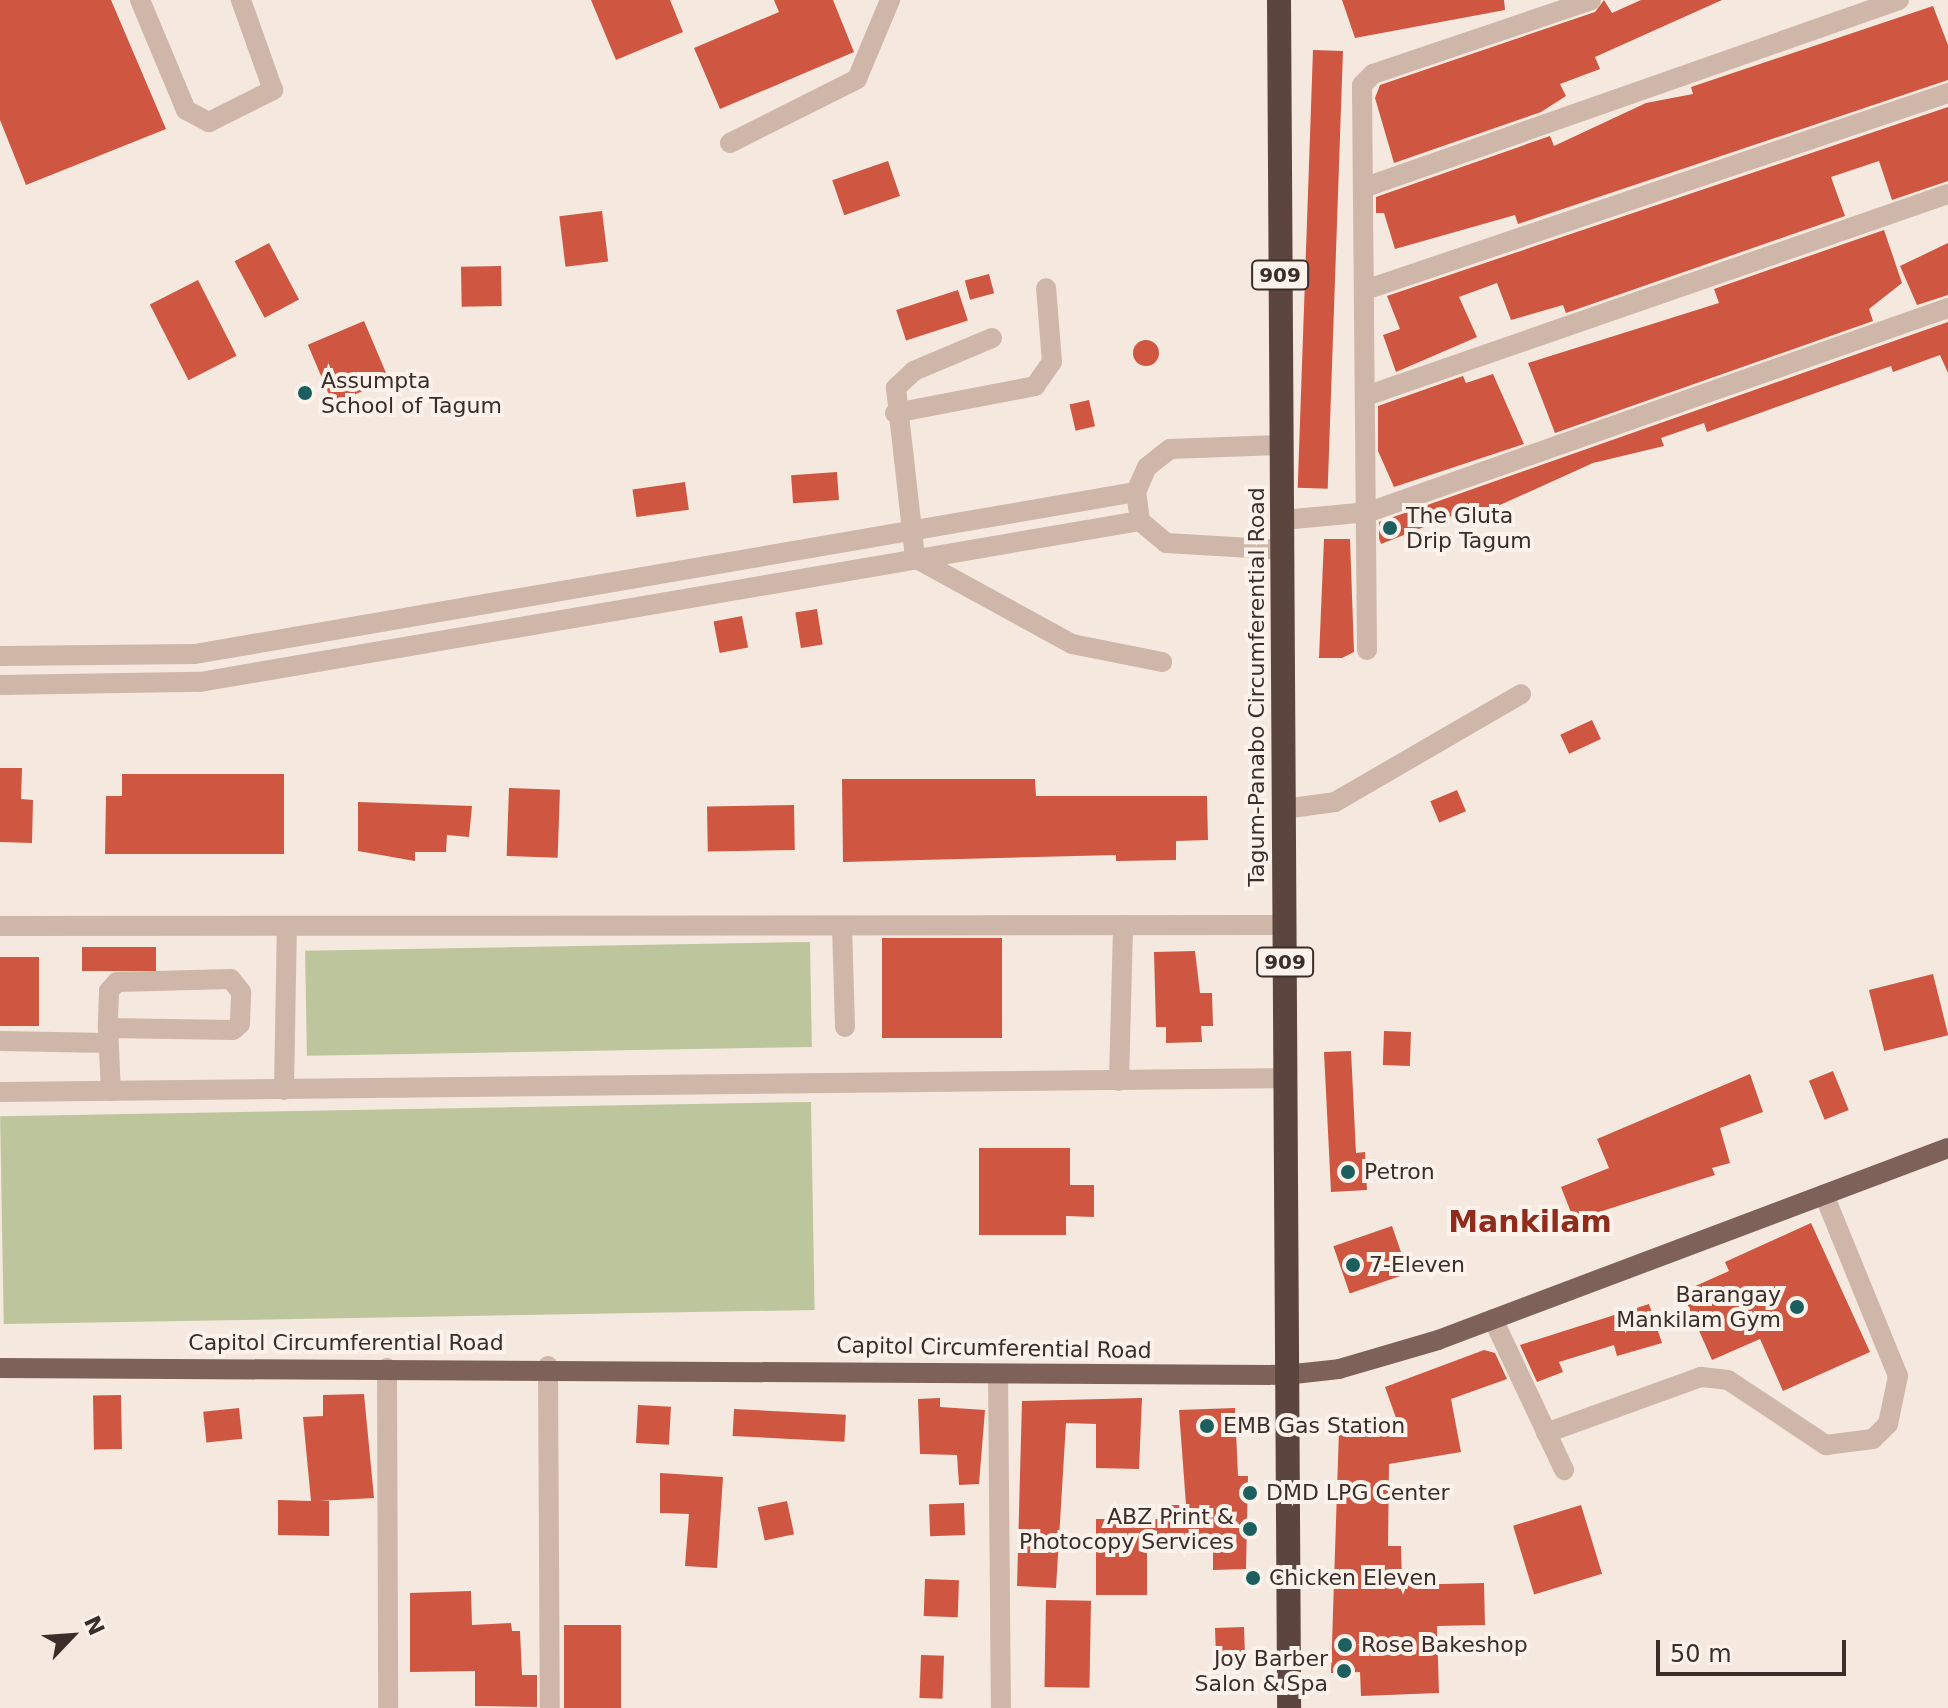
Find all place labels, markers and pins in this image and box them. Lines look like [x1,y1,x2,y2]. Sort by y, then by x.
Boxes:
place label: Assumpta School of Tagum [321,367,502,418]
marker: Assumpta School of Tagum [296,384,314,402]
place label: The Gluta Drip Tagum [1406,502,1532,554]
marker: The Gluta Drip Tagum [1381,519,1399,537]
place label: Petron [1364,1159,1435,1185]
marker: Petron [1339,1163,1357,1181]
place label: 7-Eleven [1369,1252,1465,1278]
marker: 7-Eleven [1344,1256,1362,1274]
place label: Barangay Mankilam Gym [1616,1281,1781,1332]
marker: Barangay Mankilam Gym [1788,1298,1806,1316]
place label: EMB Gas Station [1223,1413,1405,1439]
marker: EMB Gas Station [1198,1417,1216,1435]
place label: DMD LPG Center [1266,1480,1449,1506]
marker: DMD LPG Center [1241,1484,1259,1502]
place label: ABZ Print & Photocopy Services [1019,1503,1234,1554]
marker: ABZ Print & Photocopy Services [1241,1520,1259,1538]
place label: Chicken Eleven [1269,1565,1437,1591]
marker: Chicken Eleven [1244,1569,1262,1587]
place label: Rose Bakeshop [1361,1632,1528,1658]
marker: Rose Bakeshop [1336,1636,1354,1654]
place label: Joy Barber Salon & Spa [1194,1645,1328,1696]
marker: Joy Barber Salon & Spa [1335,1662,1353,1680]

